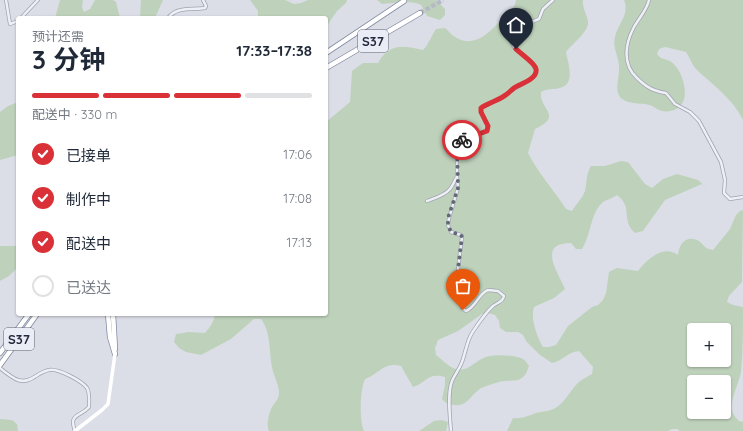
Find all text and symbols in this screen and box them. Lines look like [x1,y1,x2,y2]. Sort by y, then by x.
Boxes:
pin [499,8,533,49]
icon: home [505,14,527,36]
text: 预计还需 [32,28,84,44]
road number: S37 [358,30,388,52]
text: 17:33–17:38 [236,41,312,60]
text: 3 分钟 [32,43,105,76]
text: 配送中 · 330 m [32,106,117,122]
courier [442,120,482,160]
icon: bike [451,129,473,151]
icon: check [32,143,54,165]
text: 已接单 [66,146,111,165]
text: 17:06 [283,146,312,162]
icon: check [32,187,54,209]
text: 制作中 [66,190,111,209]
text: 17:08 [283,190,312,206]
icon: check [32,231,54,253]
text: 配送中 [66,234,111,253]
text: 17:13 [286,234,312,250]
pin [446,269,480,310]
icon: bag [452,275,474,297]
text: 已送达 [66,278,111,297]
map controls [687,323,731,419]
button: + [687,323,731,367]
road number: S37 [4,328,34,350]
button: − [687,375,731,419]

